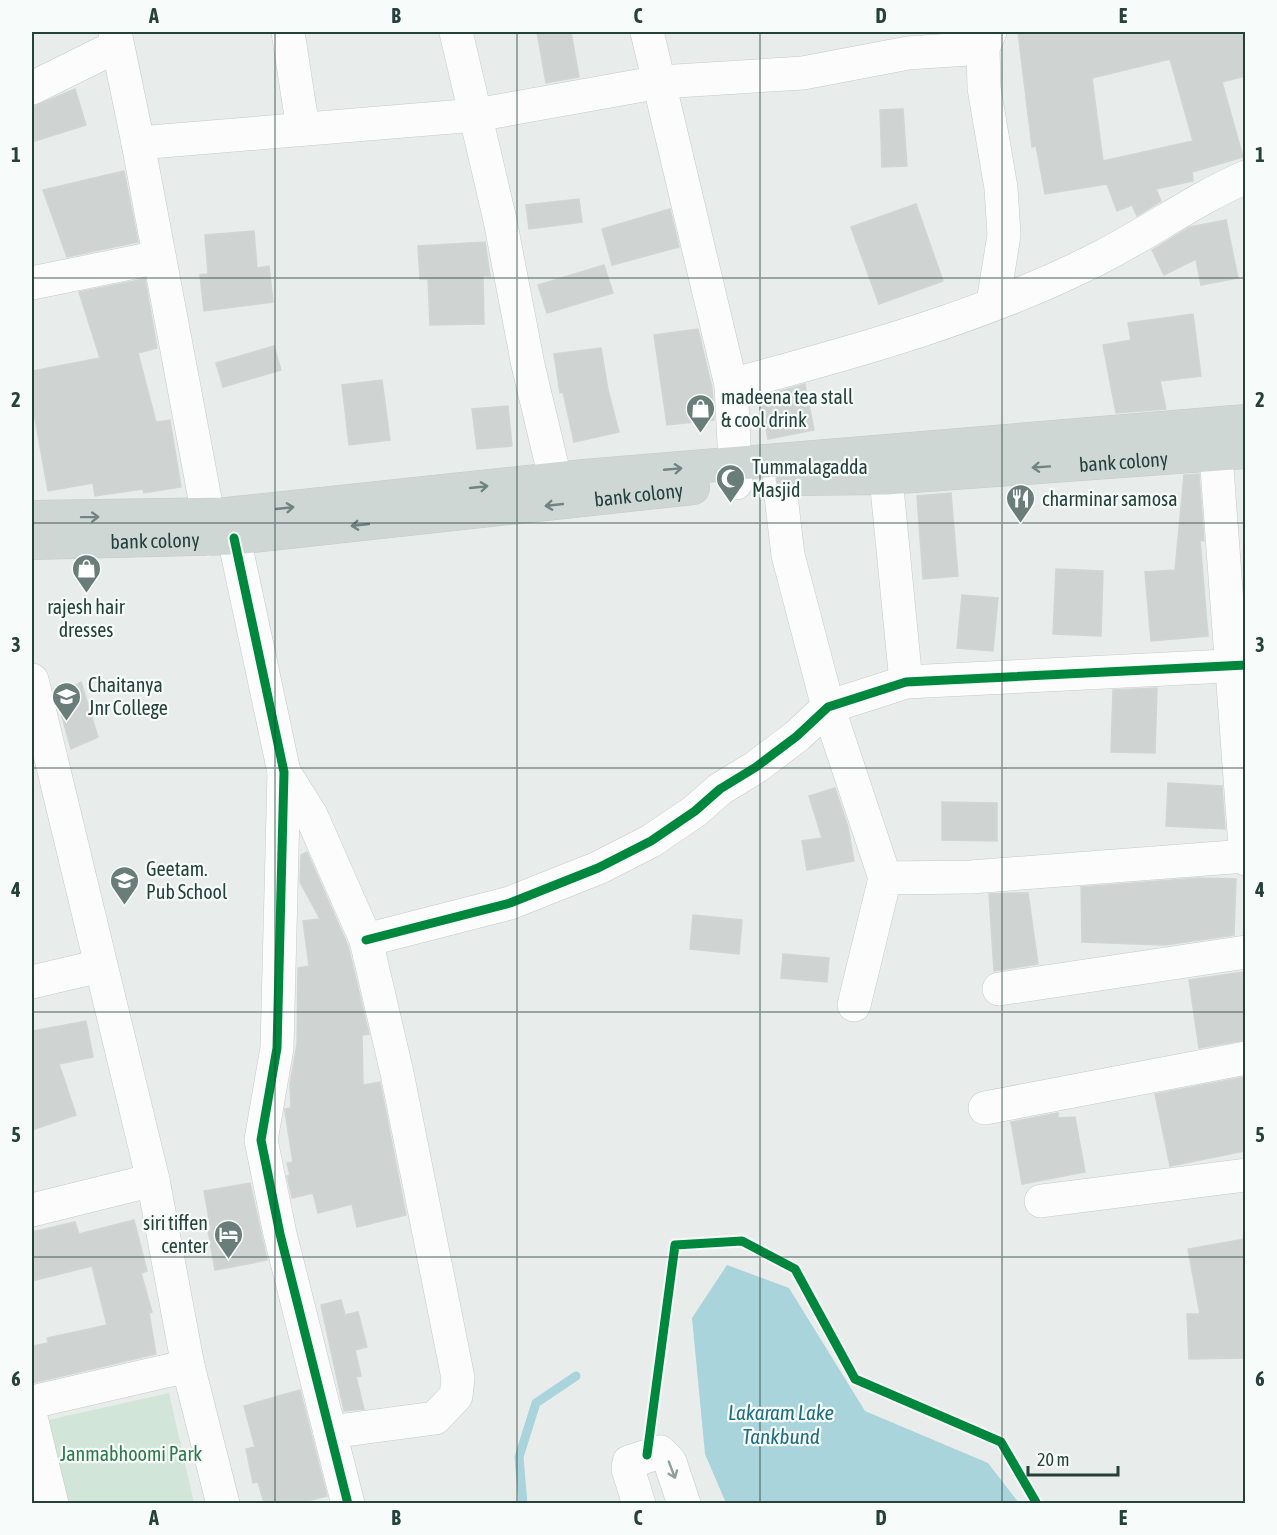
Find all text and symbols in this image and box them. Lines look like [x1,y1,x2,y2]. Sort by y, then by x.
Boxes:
text: A [148,4,159,27]
text: B [391,4,401,27]
text: C [634,4,643,27]
text: D [875,4,887,27]
text: E [1119,4,1128,27]
text: 1 [11,143,21,166]
text: 1 [1255,143,1265,166]
place label: madeena tea stall & cool drink [721,385,854,431]
text: 2 [11,388,21,411]
text: 2 [1255,388,1265,411]
shop icon: madeena tea stall & cool drink [684,392,716,434]
street label: bank colony [1078,446,1169,476]
place label: Tummalagadda Masjid [752,455,868,501]
mosque icon: Tummalagadda Masjid [715,462,747,504]
one-way arrow [1031,462,1051,473]
one-way arrow [662,463,682,474]
street label: bank colony [593,478,684,510]
one-way arrow [468,481,488,492]
restaurant icon: charminar samosa [1005,482,1037,524]
place label: charminar samosa [1042,487,1177,510]
one-way arrow [544,500,564,511]
one-way arrow [274,502,294,513]
one-way arrow [79,511,99,522]
one-way arrow [350,520,370,531]
street label: bank colony [110,527,200,553]
shop icon: rajesh hair dresses [70,552,102,594]
place label: rajesh hair dresses [47,595,126,641]
text: 3 [11,633,21,656]
text: 3 [1255,633,1265,656]
place label: Chaitanya Jnr College [88,673,168,719]
school or university icon: Chaitanya Jnr College [51,680,83,722]
place label: Geetam. Pub School [146,857,228,903]
school or university icon: Geetam. Pub School [109,864,141,906]
text: 4 [10,878,21,901]
text: 4 [1254,878,1265,901]
text: 5 [11,1123,21,1146]
text: 5 [1255,1123,1265,1146]
place label: siri tiffen center [143,1211,209,1257]
hotel icon: siri tiffen center [213,1218,245,1260]
text: 6 [11,1367,21,1390]
text: 6 [1255,1367,1265,1390]
water label: Lakaram Lake Tankbund [728,1400,834,1448]
scale bar [1028,1439,1118,1477]
park label: Janmabhoomi Park [60,1442,202,1465]
text: 20 m [1037,1449,1069,1470]
one-way arrow [667,1460,678,1479]
text: A [148,1506,159,1529]
text: B [391,1506,401,1529]
text: C [634,1506,643,1529]
text: D [875,1506,887,1529]
text: E [1119,1506,1128,1529]

